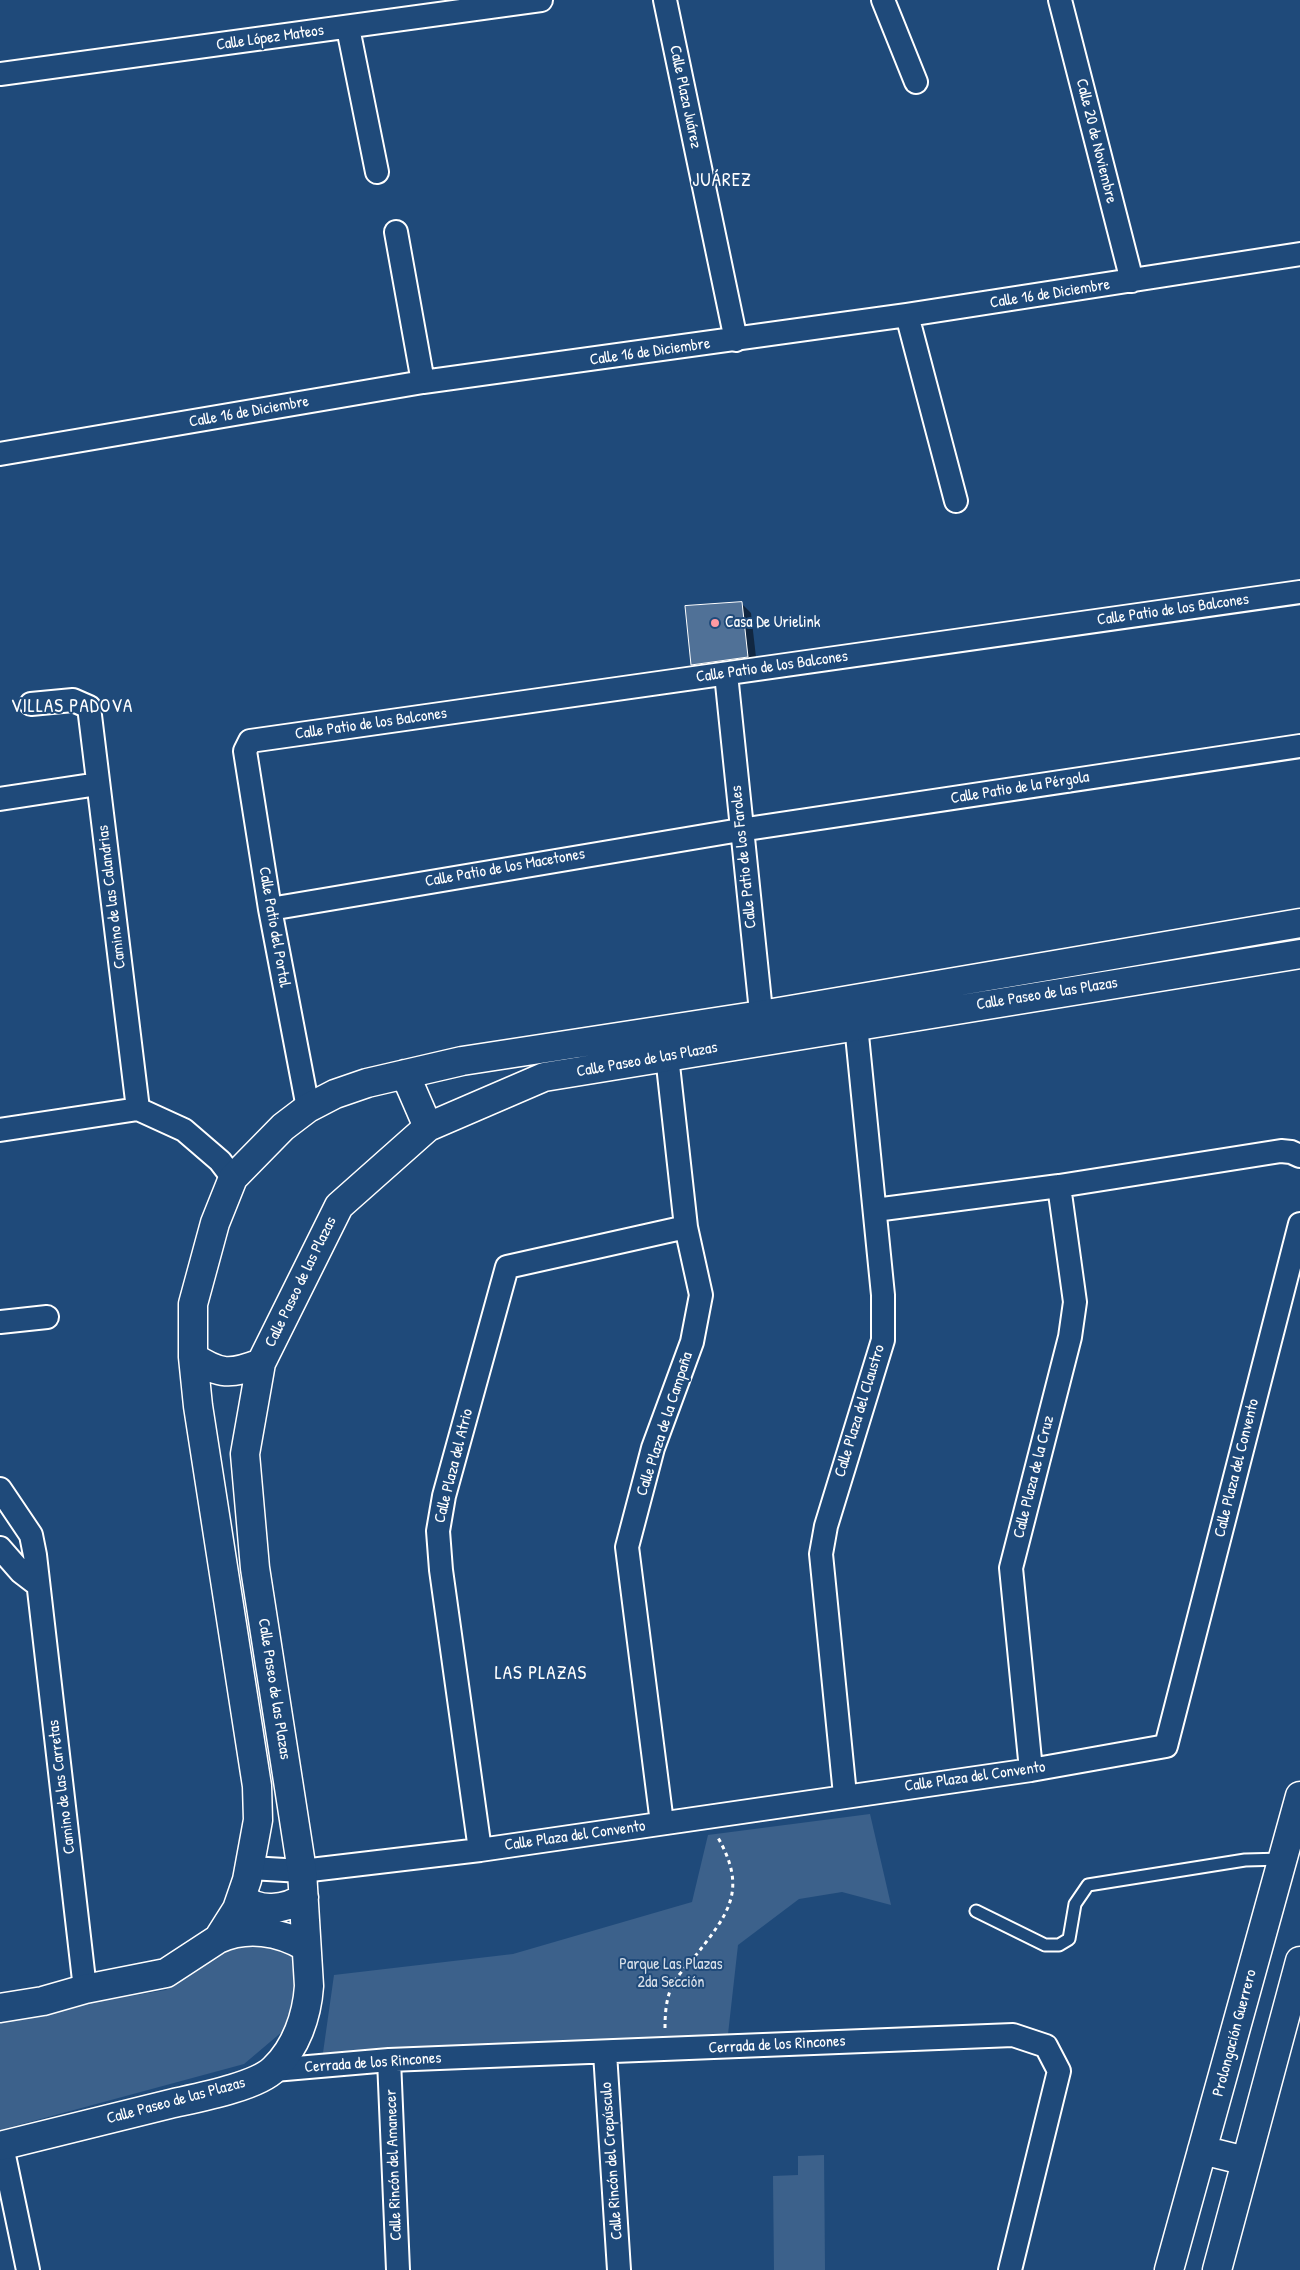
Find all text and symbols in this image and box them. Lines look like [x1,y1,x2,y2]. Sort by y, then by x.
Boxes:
street label: Calle López Mateos [215,21,325,55]
street label: Calle Plaza Juárez [665,44,705,150]
street label: Calle 20 de Noviembre [1071,77,1121,205]
district label: JUÁREZ [692,170,752,192]
street label: Calle 16 de Diciembre [989,275,1111,313]
street label: Calle 16 de Diciembre [589,334,711,370]
street label: Calle 16 de Diciembre [188,392,310,432]
street label: Calle Patio de los Balcones [1096,590,1250,630]
place label: Casa De Urielink [725,613,820,633]
marker: Casa De Urielink [709,617,721,629]
street label: Calle Patio de los Balcones [695,647,849,687]
district label: VILLAS PADOVA [9,696,135,718]
street label: Calle Patio de los Balcones [294,704,448,744]
street label: Calle Patio de la Pérgola [949,768,1091,808]
street label: Calle Patio de los Faroles [727,785,761,929]
street label: Camino de las Calandrias [94,824,130,970]
street label: Calle Patio de los Macetones [424,844,586,892]
street label: Calle Patio del Portal [254,865,294,989]
street label: Calle Paseo de las Plazas [975,973,1119,1015]
street label: Calle Paseo de las Plazas [575,1038,719,1082]
street label: Calle Paseo de las Plazas [261,1214,341,1350]
street label: Calle Plaza del Claustro [831,1342,889,1480]
street label: Calle Plaza de la Campaña [633,1350,697,1498]
street label: Calle Plaza del Convento [1211,1397,1263,1539]
street label: Calle Plaza del Atrio [431,1407,477,1525]
street label: Calle Plaza de la Cruz [1009,1414,1059,1540]
street label: Calle Paseo de las Plazas [253,1617,295,1761]
district label: LAS PLAZAS [493,1663,589,1685]
street label: Camino de las Carretas [44,1719,80,1855]
street label: Calle Plaza del Convento [903,1758,1047,1796]
street label: Calle Plaza del Convento [503,1817,647,1855]
park label: Parque Las Plazas 2da Sección [619,1955,723,1993]
street label: Prolongación Guerrero [1209,1967,1261,2099]
street label: Cerrada de los Rincones [708,2032,846,2058]
street label: Cerrada de los Rincones [304,2049,442,2077]
street label: Calle Paseo de las Plazas [105,2073,247,2129]
street label: Calle Rincón del Crepúsculo [597,2081,627,2241]
street label: Calle Rincón del Amanecer [382,2089,406,2241]

